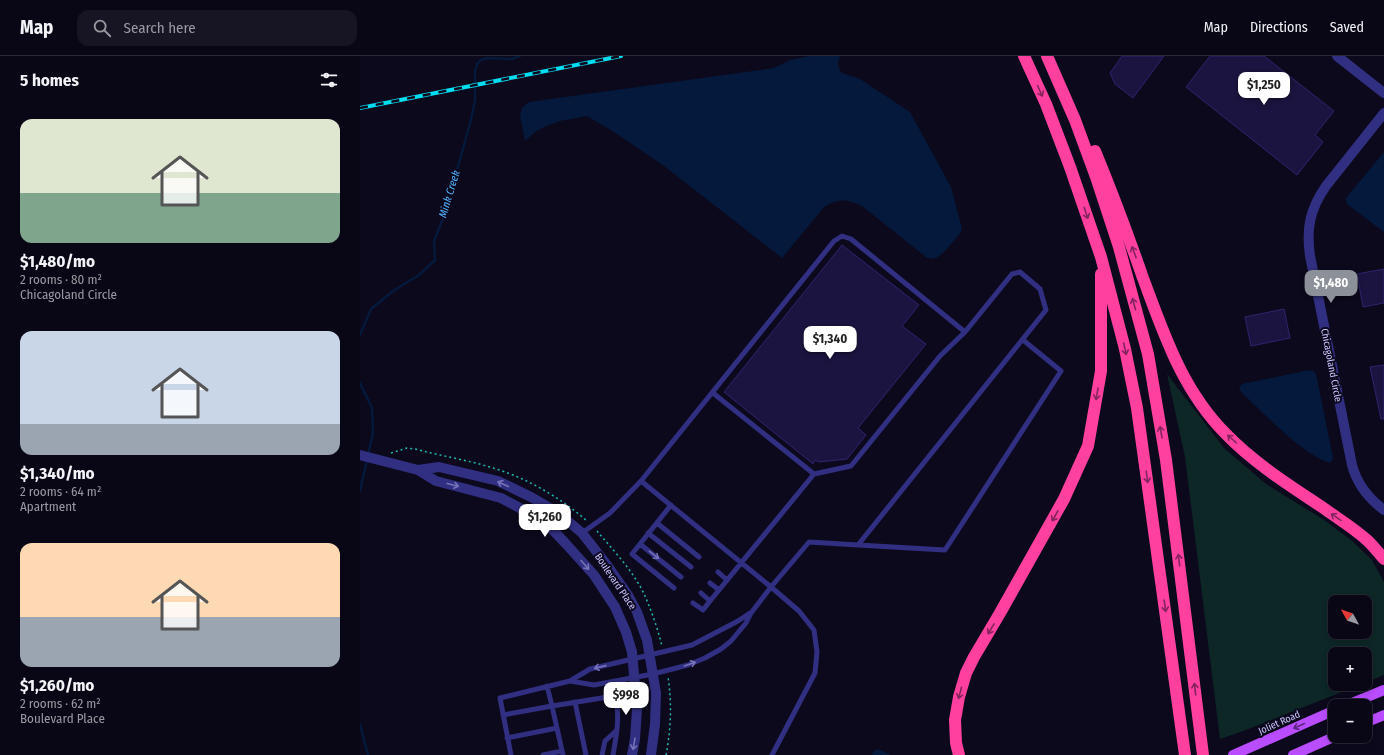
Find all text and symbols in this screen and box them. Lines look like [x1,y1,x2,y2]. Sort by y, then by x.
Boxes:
search box [77,10,357,46]
text: Map [20,16,53,39]
icon: search [91,17,113,39]
text: Search here [123,19,196,37]
text: Map [1204,19,1228,36]
text: Directions [1250,19,1308,36]
text: Saved [1330,19,1364,36]
icon: filters [318,69,340,91]
text: 5 homes [20,70,79,91]
pin: $1,250 [1231,72,1297,106]
text: $1,250 [1247,77,1281,92]
one-way arrow [1037,85,1044,97]
icon: home [144,145,216,217]
water label: Mink Creek [436,168,463,219]
one-way arrow [1083,206,1090,219]
one-way arrow [1129,246,1137,258]
text: $1,480/mo [20,251,95,272]
pin: $1,480 [1298,270,1364,304]
text: 2 rooms · 80 m² [20,272,102,287]
text: $1,480 [1314,275,1348,290]
text: Chicagoland Circle [20,287,117,302]
one-way arrow [1130,298,1137,311]
pin: $1,340 [797,326,863,360]
street label: Chicagoland Circle [1318,327,1344,403]
text: $1,340 [813,331,847,346]
one-way arrow [1122,342,1130,355]
icon: home [144,357,216,429]
one-way arrow [1093,387,1101,400]
one-way arrow [1157,425,1165,438]
one-way arrow [1227,435,1237,444]
text: $1,340/mo [20,463,95,484]
one-way arrow [1143,470,1151,483]
one-way arrow [498,480,510,487]
one-way arrow [447,482,460,489]
text: 2 rooms · 64 m² [20,484,101,499]
text: Apartment [20,499,76,514]
pin: $1,260 [512,504,578,538]
text: $1,260 [528,509,562,524]
one-way arrow [1050,509,1058,521]
one-way arrow [1331,513,1342,521]
one-way arrow [648,550,659,559]
street label: Boulevard Place [592,551,638,612]
one-way arrow [1175,554,1183,567]
one-way arrow [580,560,590,570]
icon: home [144,569,216,641]
north arrow [1328,595,1372,639]
map controls [1328,595,1372,743]
one-way arrow [1161,599,1168,612]
one-way arrow [986,623,994,635]
button: + [1328,647,1372,691]
one-way arrow [684,659,696,667]
one-way arrow [593,663,606,671]
text: $1,260/mo [20,675,94,696]
pin: $998 [602,682,650,716]
one-way arrow [1191,683,1199,696]
text: $998 [613,687,639,702]
one-way arrow [956,687,963,700]
text: 2 rooms · 62 m² [20,696,101,711]
button: − [1328,699,1372,743]
street label: Joliet Road [1257,708,1302,737]
text: Boulevard Place [20,711,105,726]
one-way arrow [1294,723,1306,730]
one-way arrow [630,737,638,750]

